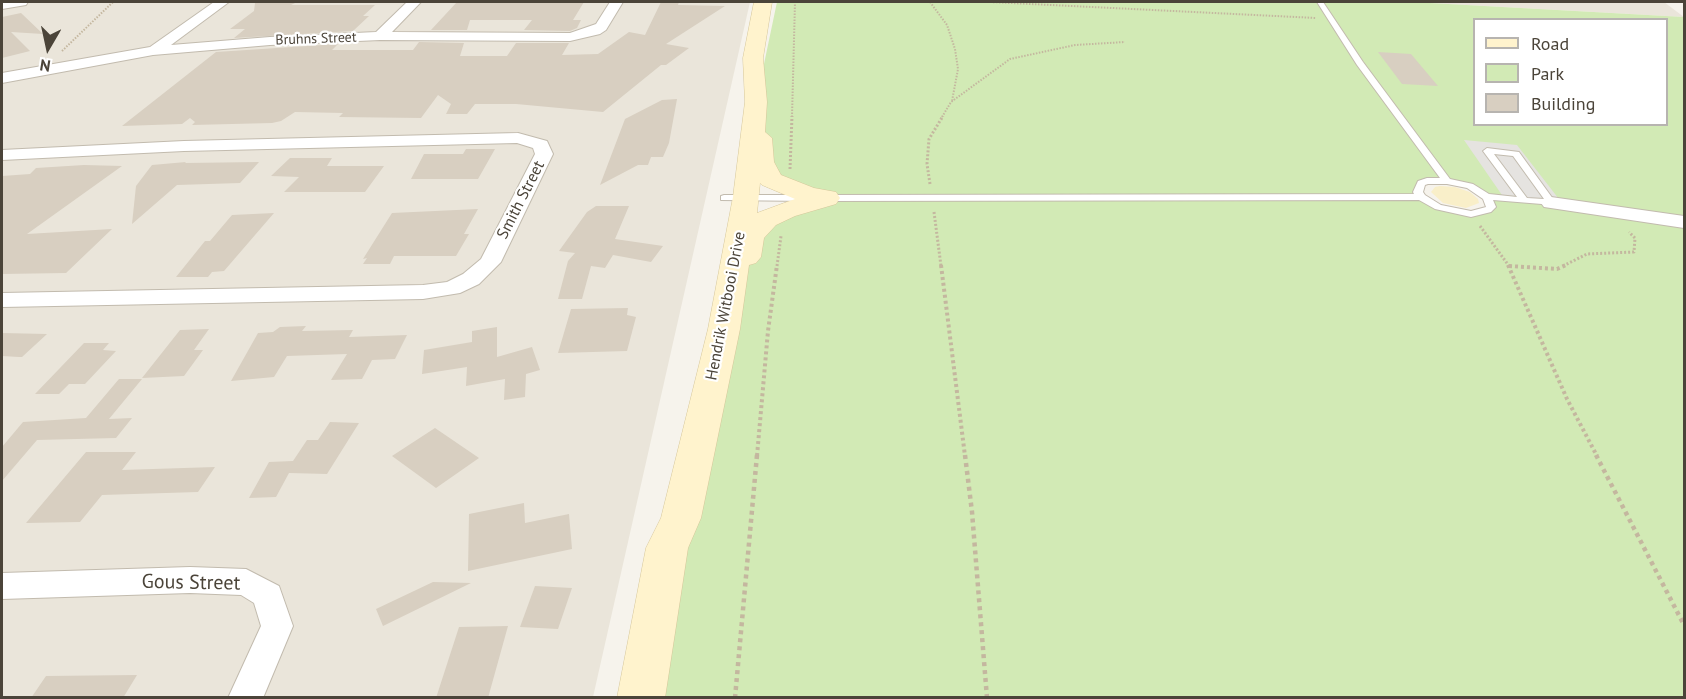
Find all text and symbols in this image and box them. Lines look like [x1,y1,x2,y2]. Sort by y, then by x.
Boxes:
north arrow [18,18,78,78]
legend [1473,18,1668,126]
street label: Bruhns Street [275,29,357,49]
text: Road [1531,32,1569,55]
text: N [38,55,52,76]
text: Park [1531,62,1564,85]
text: Building [1531,92,1595,115]
street label: Smith Street [493,158,549,242]
street label: Hendrik Witbooi Drive [702,230,750,382]
street label: Gous Street [142,570,240,596]

